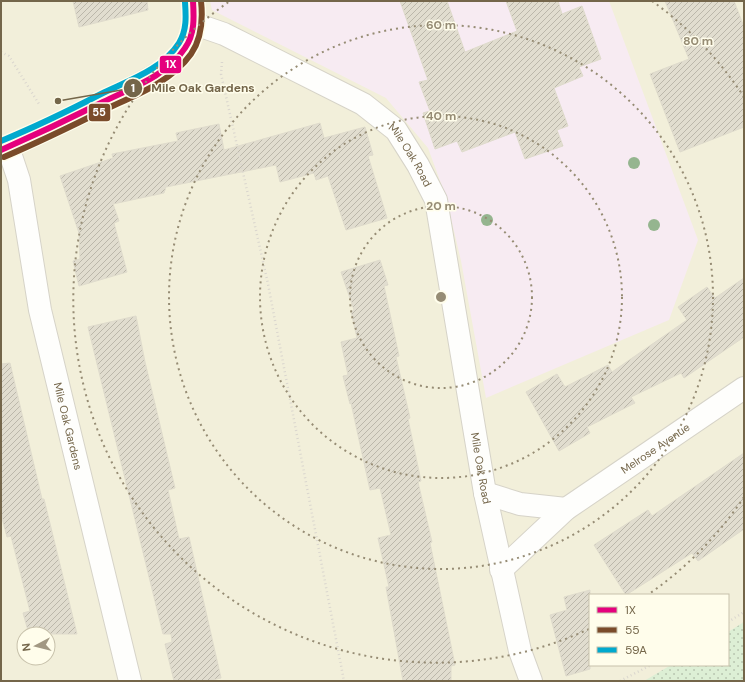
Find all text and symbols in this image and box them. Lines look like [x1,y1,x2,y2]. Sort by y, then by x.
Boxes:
text: 60 m [426,17,456,33]
text: 80 m [683,33,713,49]
line badge: 1X [159,55,182,74]
text: 1X [165,57,177,71]
callout: Mile Oak Gardens [123,76,262,100]
text: 1 [131,80,135,96]
text: Mile Oak Gardens [151,80,255,96]
line badge: 55 [88,103,111,122]
text: 55 [92,105,106,119]
text: 40 m [426,108,456,124]
street label: Mile Oak Road [386,120,435,189]
text: 20 m [426,198,456,214]
centre of rings [434,290,448,304]
street label: Mile Oak Gardens [51,381,86,471]
street label: Melrose Avenue [618,420,692,477]
street label: Mile Oak Road [468,432,494,505]
legend [589,594,729,666]
text: 1X [625,602,636,618]
text: 55 [625,622,640,638]
north arrow [16,626,56,666]
text: N [19,642,34,652]
text: 59A [625,642,647,658]

